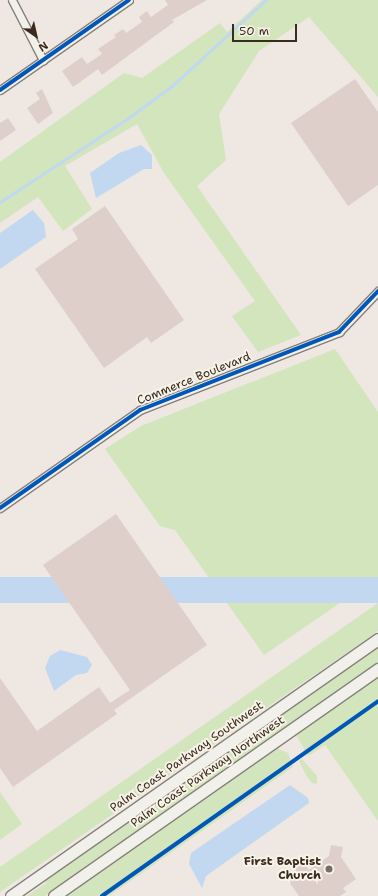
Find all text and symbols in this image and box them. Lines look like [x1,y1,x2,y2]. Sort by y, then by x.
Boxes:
north arrow [16,16,56,56]
scale bar [234,16,299,42]
text: 50 m [239,23,269,39]
text: N [35,38,51,55]
street label: Commerce Boulevard [135,350,253,408]
street label: Palm Coast Parkway Southwest [108,698,266,816]
street label: Palm Coast Parkway Northwest [128,713,288,831]
place label: First Baptist Church [244,855,321,883]
marker: First Baptist Church [324,864,334,874]

